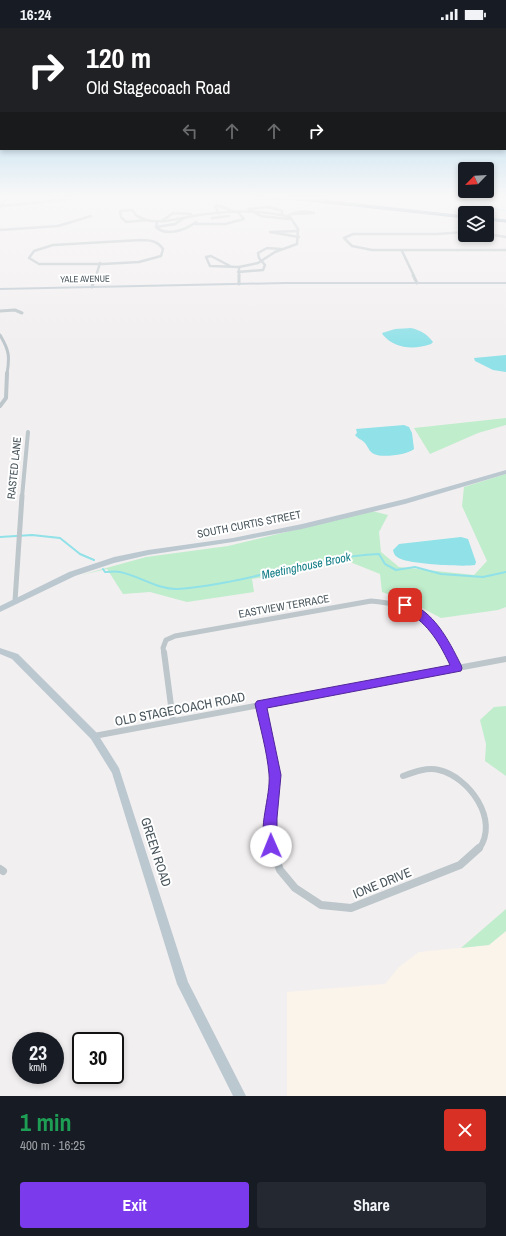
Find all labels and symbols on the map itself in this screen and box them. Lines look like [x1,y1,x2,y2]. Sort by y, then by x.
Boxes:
north arrow [458,162,494,198]
street label: YALE AVENUE [60,273,110,285]
street label: RASTED LANE [4,436,24,500]
street label: SOUTH CURTIS STREET [196,507,303,541]
water label: Meetinghouse Brook [260,549,353,583]
pin [388,588,422,622]
street label: EASTVIEW TERRACE [237,591,331,621]
street label: OLD STAGECOACH ROAD [113,688,247,730]
street label: GREEN ROAD [137,815,175,889]
position arrow [250,825,292,867]
street label: IONE DRIVE [350,864,414,902]
speed limit sign: 30 [72,1032,124,1084]

